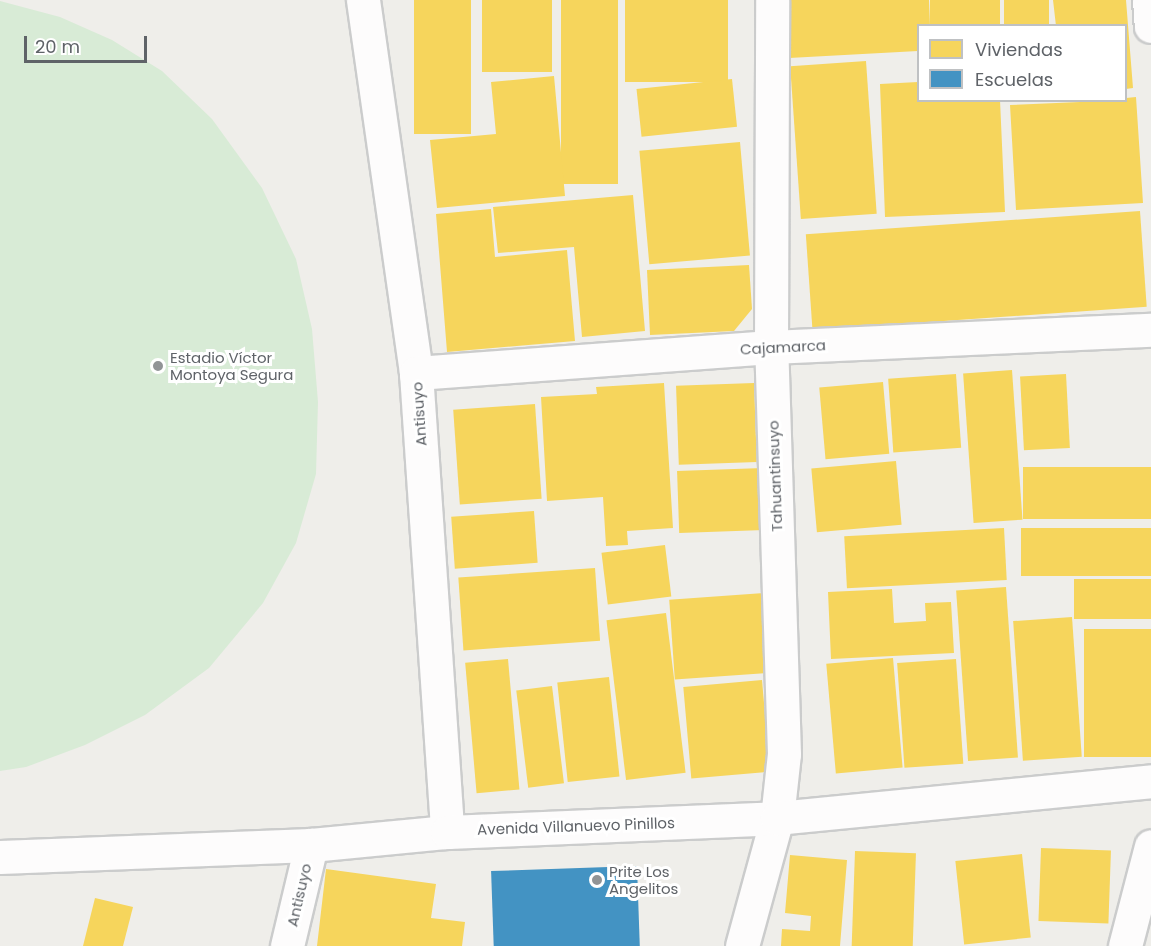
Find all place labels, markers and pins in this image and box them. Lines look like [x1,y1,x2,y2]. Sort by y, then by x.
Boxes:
place label: Estadio Víctor Montoya Segura [170,348,293,383]
marker: Estadio Víctor Montoya Segura [151,359,165,373]
place label: Prite Los Angelitos [609,862,678,897]
marker: Prite Los Angelitos [590,873,604,887]

